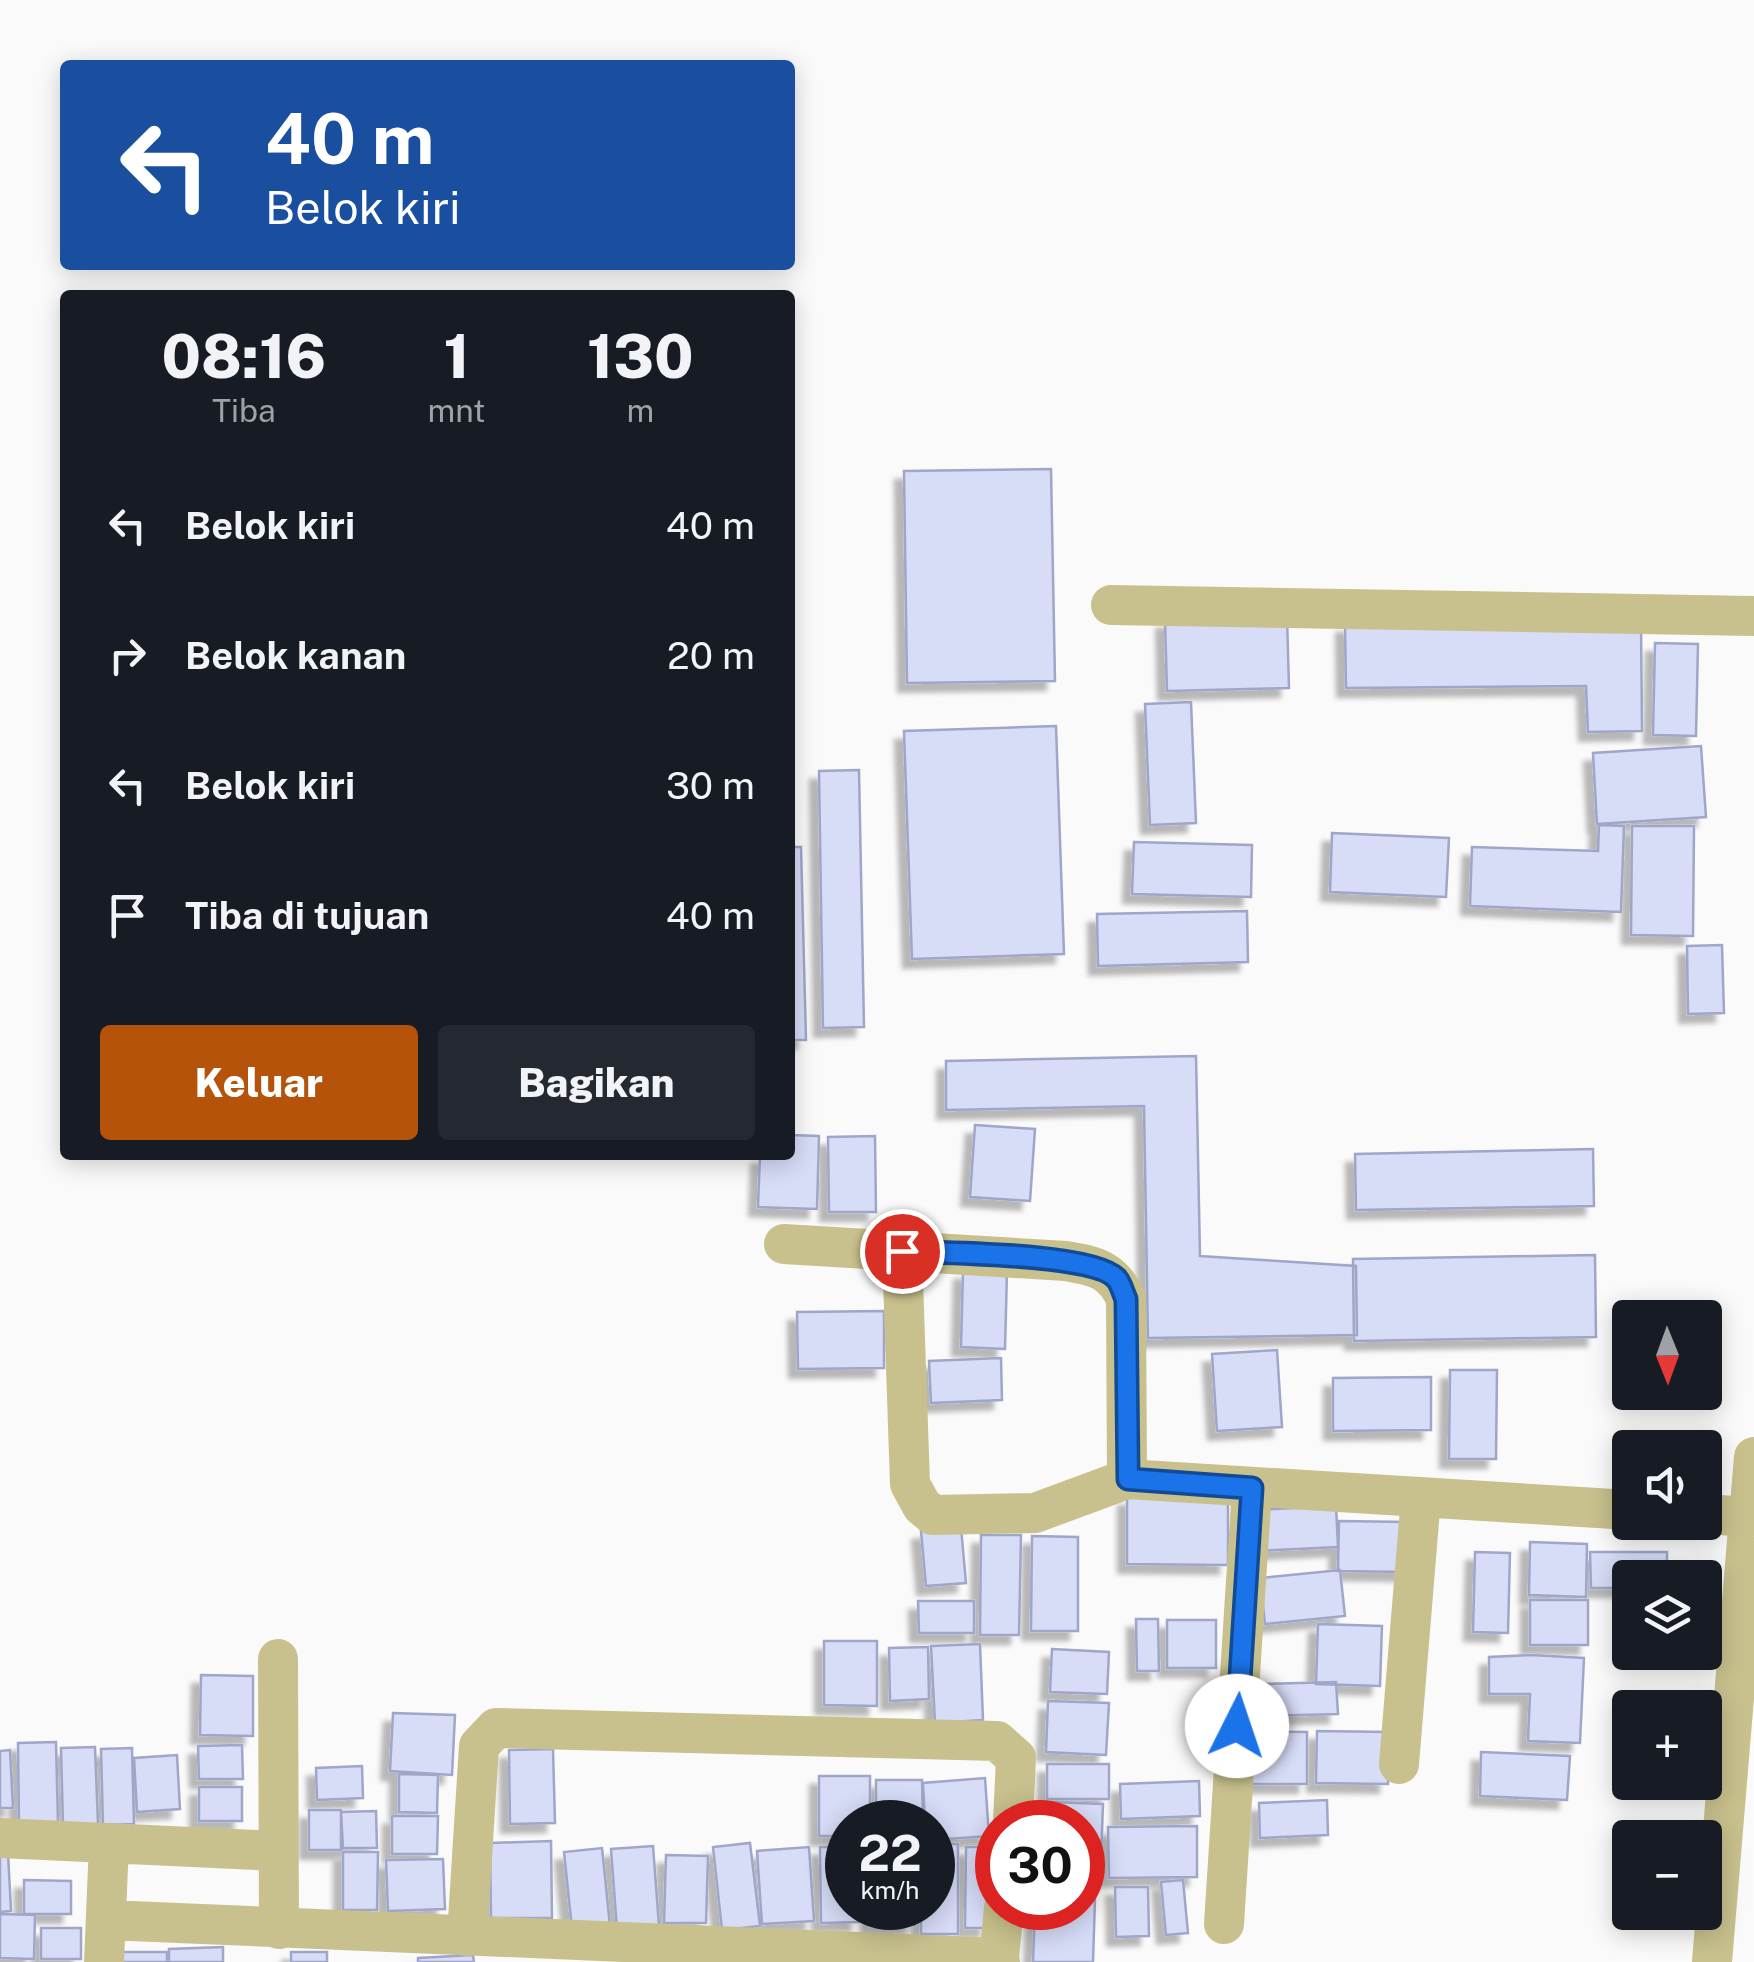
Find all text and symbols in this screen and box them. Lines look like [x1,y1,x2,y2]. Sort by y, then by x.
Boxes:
text: 40 m [265,97,435,180]
icon: left [100,100,230,230]
text: Belok kiri [265,181,460,234]
text: 08:16 [161,321,326,392]
text: 1 [443,321,470,392]
text: 130 [587,321,694,392]
text: Tiba [212,392,276,429]
text: mnt [428,392,485,429]
text: m [626,392,654,429]
icon: left [100,498,155,553]
text: Belok kiri [185,503,355,548]
text: 40 m [666,503,755,548]
icon: right [100,628,155,683]
text: Belok kanan [185,633,406,678]
text: 20 m [667,633,755,678]
icon: left [100,758,155,813]
text: Belok kiri [185,763,355,808]
text: 30 m [666,763,755,808]
icon: arrive [100,888,155,943]
text: Tiba di tujuan [185,893,429,938]
text: 40 m [666,893,755,938]
button: Keluar [100,1025,418,1140]
button: Bagikan [438,1025,755,1140]
pin [860,1209,945,1294]
icon: arrive [875,1224,930,1279]
north arrow [1612,1300,1722,1410]
map controls [1612,1300,1722,1930]
button: sound [1612,1430,1722,1540]
button: layers [1612,1560,1722,1670]
position arrow [1185,1674,1289,1778]
button: + [1612,1690,1722,1800]
speed limit sign: 30 [975,1800,1105,1930]
button: − [1612,1820,1722,1930]
text: 22 [858,1823,922,1882]
text: km/h [861,1875,919,1905]

